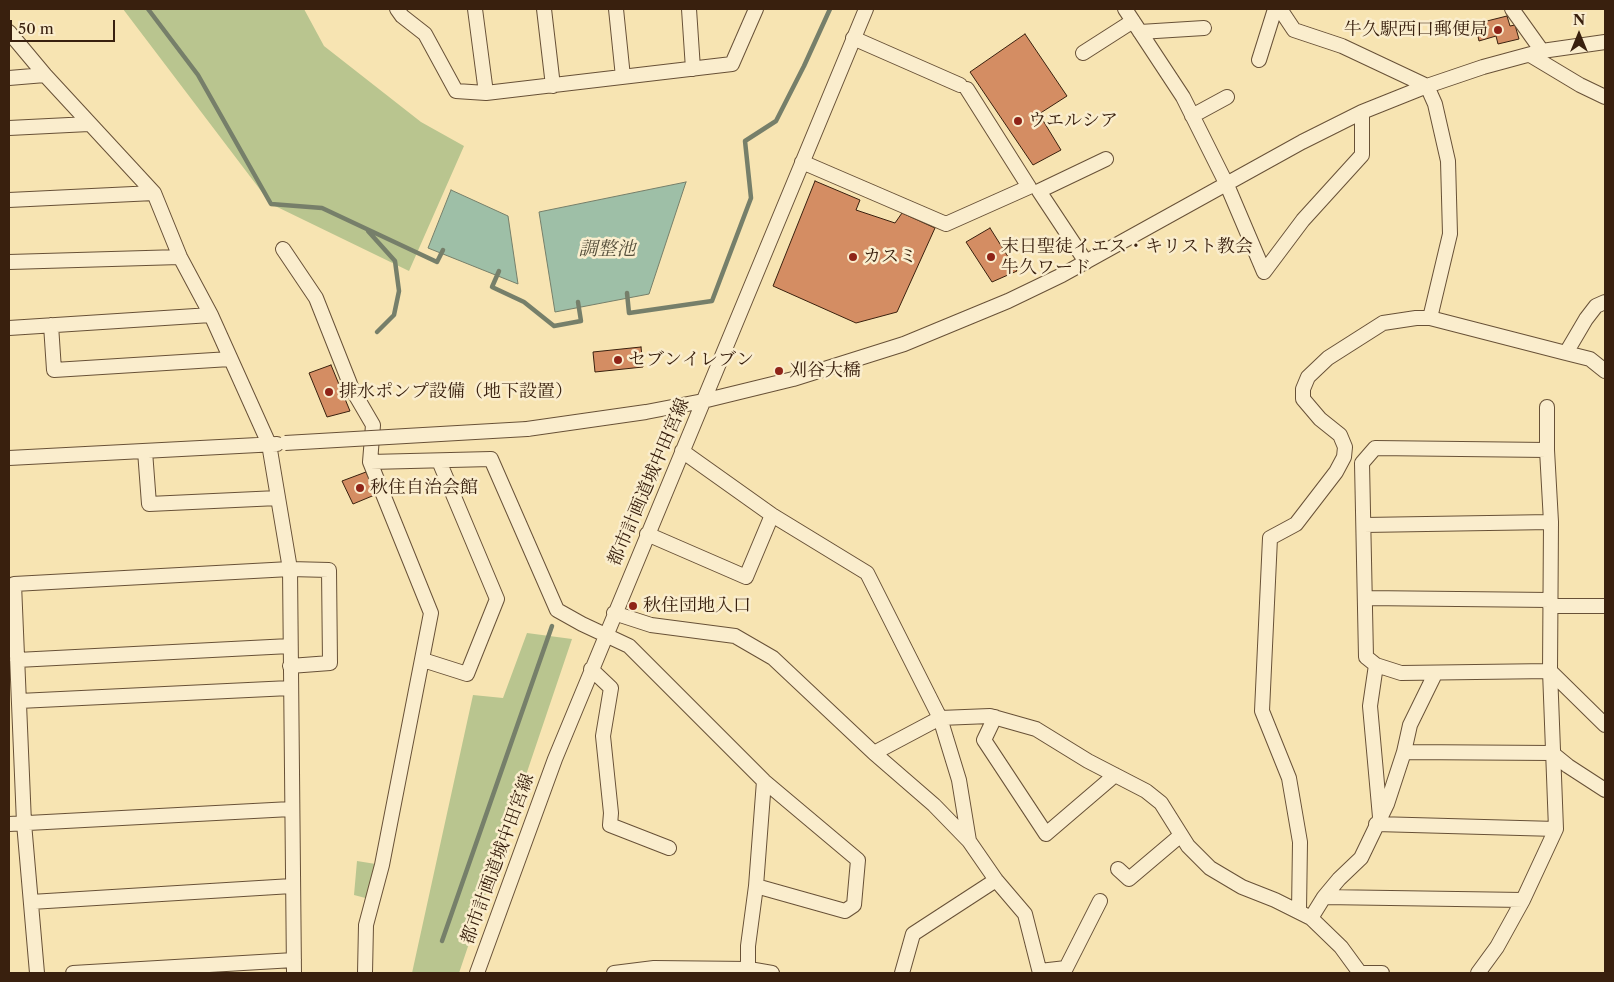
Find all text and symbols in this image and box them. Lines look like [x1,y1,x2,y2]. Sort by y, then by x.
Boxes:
scale bar [12,10,118,42]
north arrow [1554,10,1604,60]
text: N [1573,11,1585,29]
text: 50 m [18,19,54,38]
place label: 牛久駅西口郵便局 [1344,19,1488,41]
marker: 牛久駅西口郵便局 [1492,24,1504,36]
place label: ウエルシア [1028,110,1118,132]
marker: ウエルシア [1012,115,1024,127]
place label: 末日聖徒イエス・キリスト教会 牛久ワード [1001,236,1253,278]
water label: 調整池 [579,239,635,261]
place label: カスミ [863,246,917,268]
marker: カスミ [847,251,859,263]
marker: 末日聖徒イエス・キリスト教会 牛久ワード [985,251,997,263]
place label: セブンイレブン [628,349,754,371]
marker: セブンイレブン [612,354,624,366]
place label: 刈谷大橋 [789,360,861,382]
marker: 刈谷大橋 [773,365,785,377]
place label: 排水ポンプ設備（地下設置） [339,381,573,403]
marker: 排水ポンプ設備（地下設置） [323,386,335,398]
street label: 都市計画道城中田宮線 [604,395,694,569]
place label: 秋住自治会館 [370,477,478,499]
marker: 秋住自治会館 [354,482,366,494]
place label: 秋住団地入口 [643,595,751,617]
marker: 秋住団地入口 [627,600,639,612]
street label: 都市計画道城中田宮線 [457,771,539,947]

